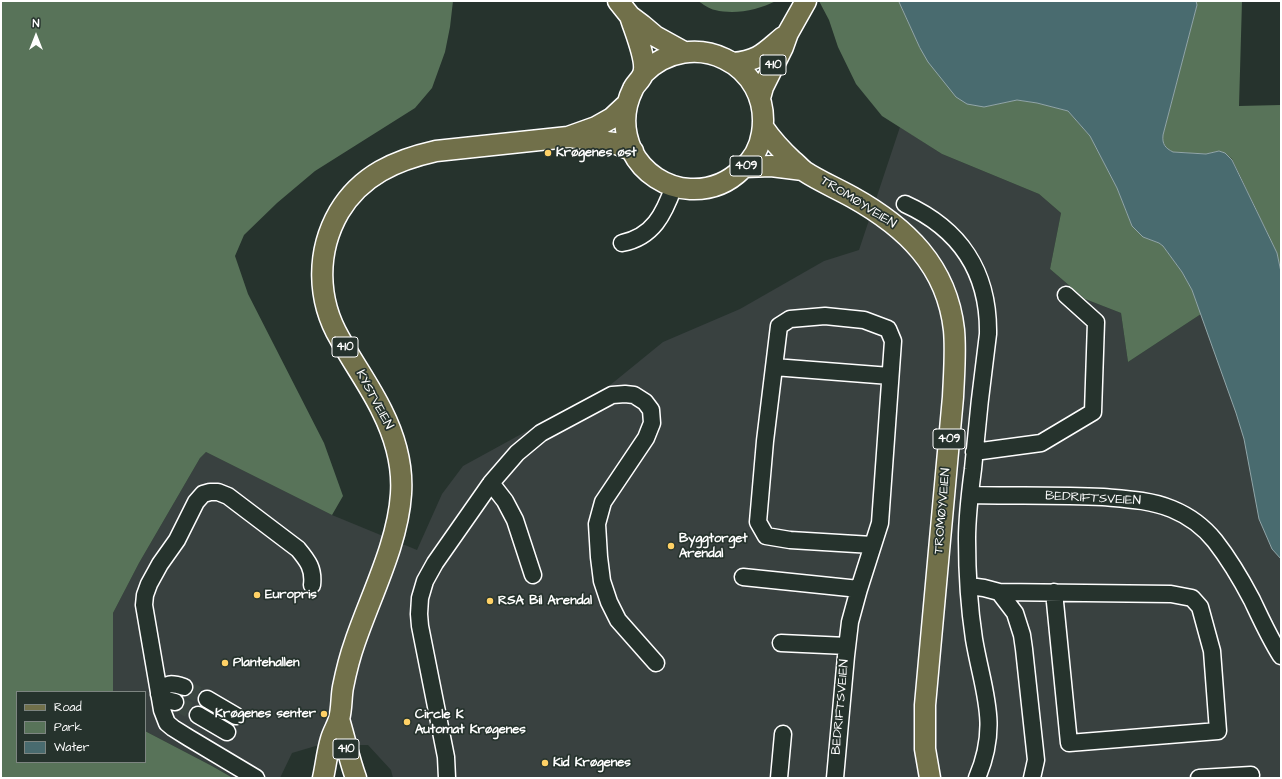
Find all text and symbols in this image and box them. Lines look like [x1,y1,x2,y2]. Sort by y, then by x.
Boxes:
north arrow [16,16,56,56]
text: N [33,16,39,31]
road number: 410 [760,55,786,75]
place label: Krøgenes øst [556,145,636,161]
marker: Krøgenes øst [543,148,553,158]
road number: 409 [730,156,762,176]
street label: TROMØYVEIEN [817,174,899,232]
road number: 410 [332,337,358,357]
street label: KYSTVEIEN [352,368,396,432]
road number: 409 [933,429,965,449]
street label: TROMØYVEIEN [931,467,955,555]
street label: BEDRIFTSVEIEN [1045,489,1141,509]
place label: Byggtorget Arendal [679,531,748,562]
marker: Byggtorget Arendal [666,541,676,551]
place label: Europris [265,587,317,603]
marker: Europris [252,590,262,600]
place label: RSA Bil Arendal [498,593,592,609]
marker: RSA Bil Arendal [485,596,495,606]
place label: Plantehallen [233,655,299,671]
marker: Plantehallen [220,658,230,668]
street label: BEDRIFTSVEIEN [829,659,853,755]
legend [16,691,146,763]
text: Road [54,699,82,716]
place label: Krøgenes senter [215,706,316,722]
place label: Circle K Automat Krøgenes [415,707,526,738]
marker: Krøgenes senter [319,709,329,719]
marker: Circle K Automat Krøgenes [402,717,412,727]
text: Park [54,719,82,736]
text: Water [54,739,89,756]
road number: 410 [333,739,359,759]
place label: Kid Krøgenes [553,755,631,771]
marker: Kid Krøgenes [540,758,550,768]

